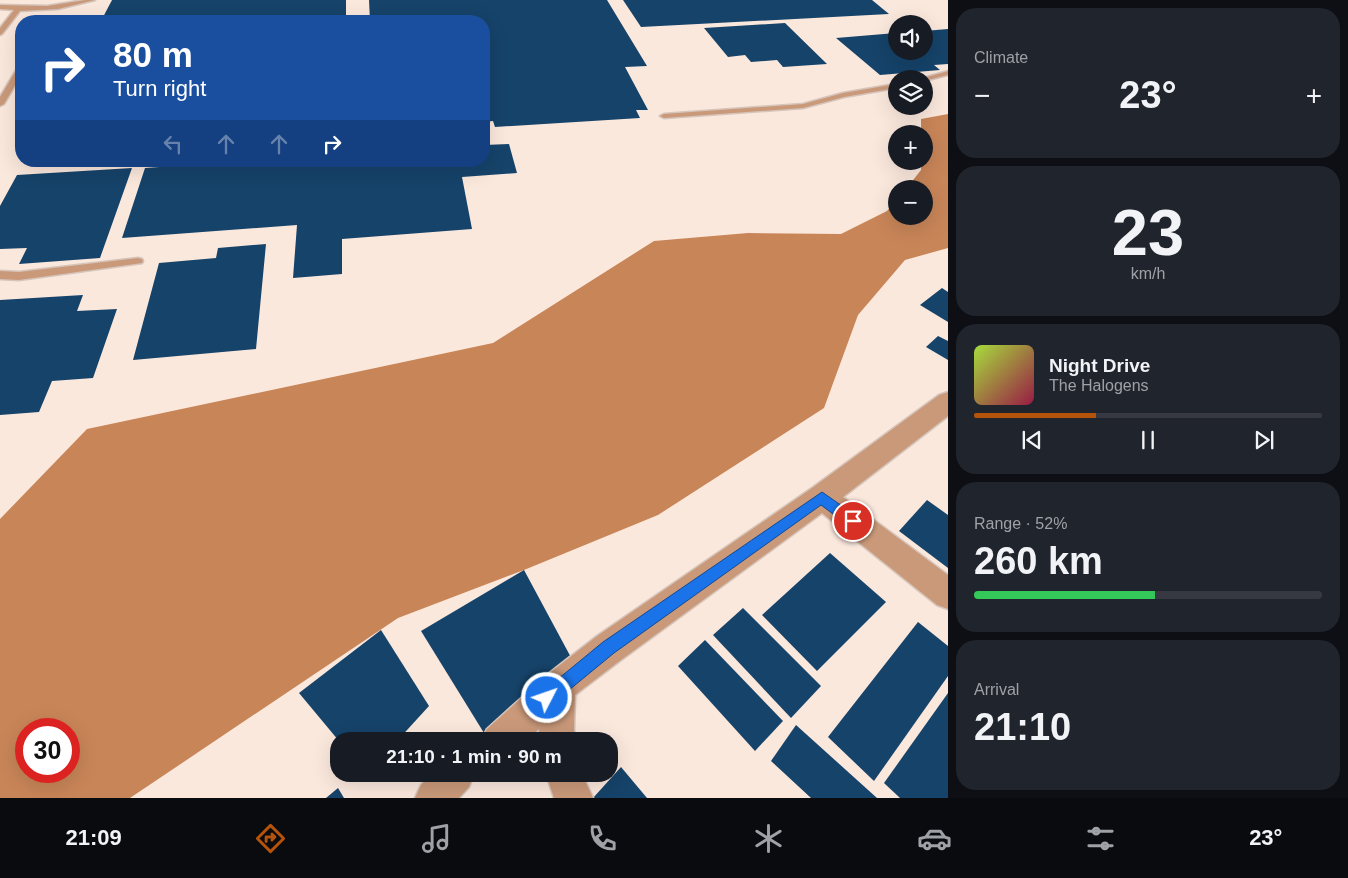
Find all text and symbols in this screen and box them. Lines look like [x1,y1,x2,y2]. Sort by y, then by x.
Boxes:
map controls [888,15,933,225]
button: sound [888,15,933,60]
icon: right [30,35,95,100]
text: 80 m [113,35,193,74]
text: Climate [974,49,1028,66]
button: layers [888,70,933,115]
text: 23° [1119,74,1177,116]
text: Turn right [113,76,206,101]
text: − [974,80,990,111]
text: + [1306,80,1322,111]
button: + [888,125,933,170]
icon: left [159,130,187,158]
icon: ahead [212,130,240,158]
icon: ahead [265,130,293,158]
icon: right [318,130,346,158]
button: − [888,180,933,225]
text: 23 [1112,196,1184,269]
text: km/h [1131,265,1165,282]
text: Night Drive [1049,355,1150,376]
text: The Halogens [1049,377,1149,394]
icon: previous [1018,426,1046,454]
icon: pause [1134,426,1162,454]
icon: next [1250,426,1278,454]
pin [832,500,874,542]
icon: arrive [839,507,867,535]
text: Range · 52% [974,515,1067,532]
text: 260 km [974,540,1103,582]
position arrow [520,671,572,723]
text: Arrival [974,681,1019,698]
text: 21:10 [974,706,1071,748]
speed limit sign: 30 [15,718,80,783]
text: 21:10 · 1 min · 90 m [386,746,562,767]
icon: directions [253,821,288,856]
icon: music [419,821,454,856]
icon: phone [585,821,620,856]
icon: climate [751,821,786,856]
icon: car [917,821,952,856]
icon: filters [1083,821,1118,856]
text: 21:09 [66,825,122,850]
text: 23° [1249,825,1282,850]

